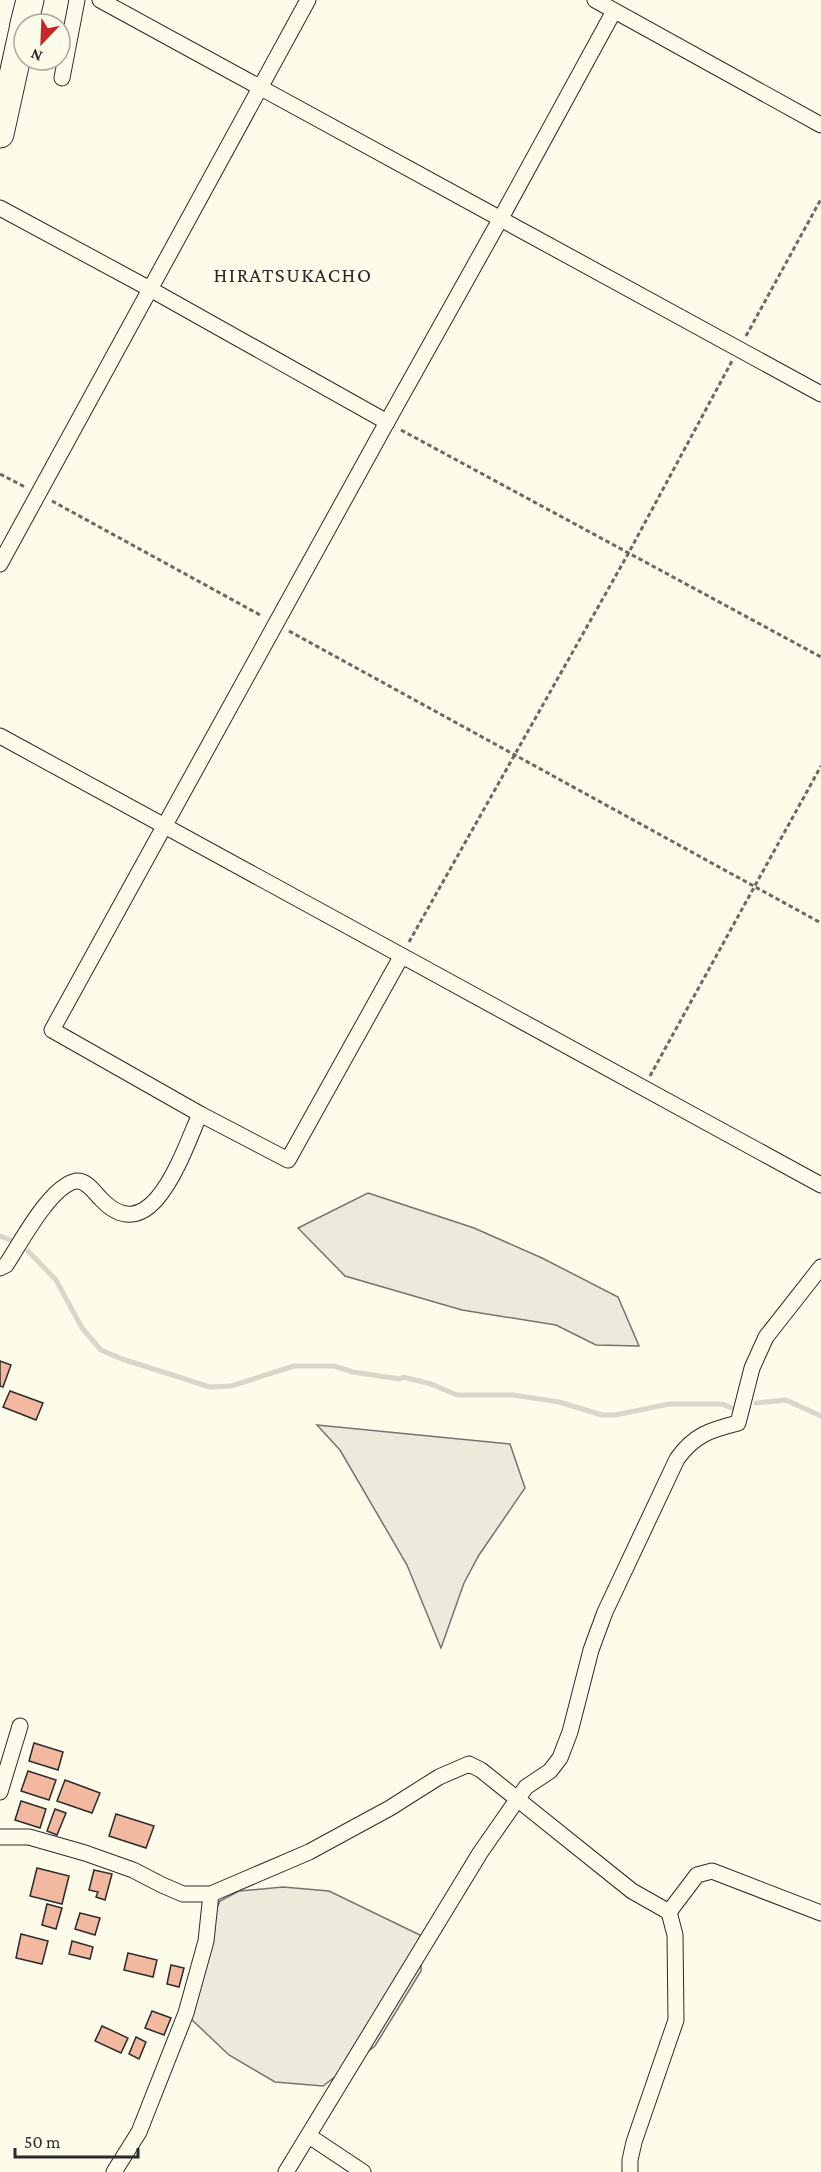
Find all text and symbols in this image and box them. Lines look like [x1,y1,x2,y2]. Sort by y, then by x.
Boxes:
north arrow [12,12,72,72]
text: N [28,45,45,65]
district label: HIRATSUKACHO [214,263,372,287]
scale bar [15,2121,138,2159]
text: 50 m [24,2132,61,2152]

